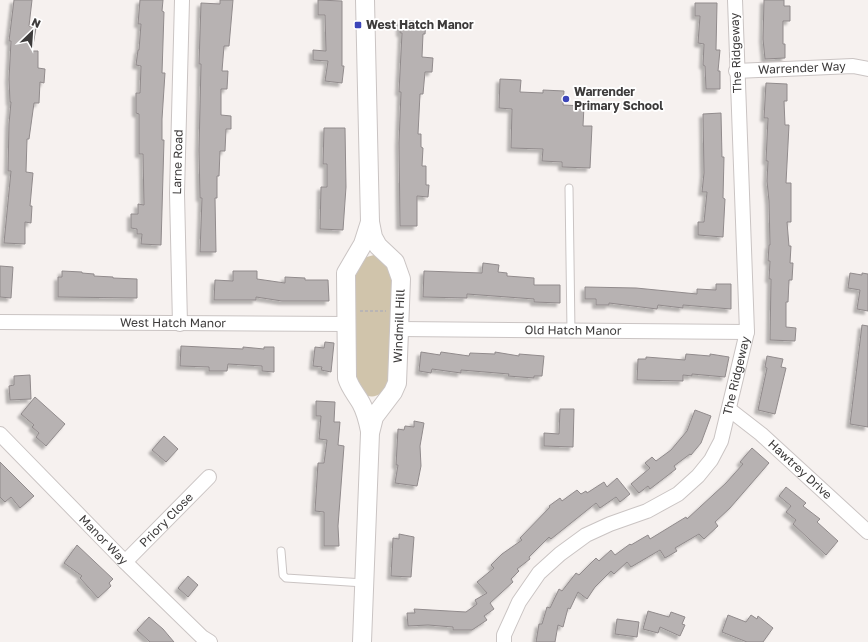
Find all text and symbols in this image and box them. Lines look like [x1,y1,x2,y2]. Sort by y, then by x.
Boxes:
north arrow [12,12,52,52]
street label: The Ridgeway [727,12,744,94]
text: N [30,15,43,30]
place label: West Hatch Manor [366,17,474,32]
marker: West Hatch Manor [353,20,363,30]
street label: Warrender Way [758,58,846,77]
place label: Warrender Primary School [574,84,663,113]
marker: Warrender Primary School [561,94,571,104]
street label: Larne Road [169,129,186,195]
street label: Windmill Hill [390,288,408,363]
street label: West Hatch Manor [120,315,226,330]
street label: Old Hatch Manor [524,322,622,338]
street label: The Ridgeway [719,334,753,417]
street label: Hawtrey Drive [765,436,835,502]
street label: Priory Close [136,489,196,550]
street label: Manor Way [76,511,132,568]

